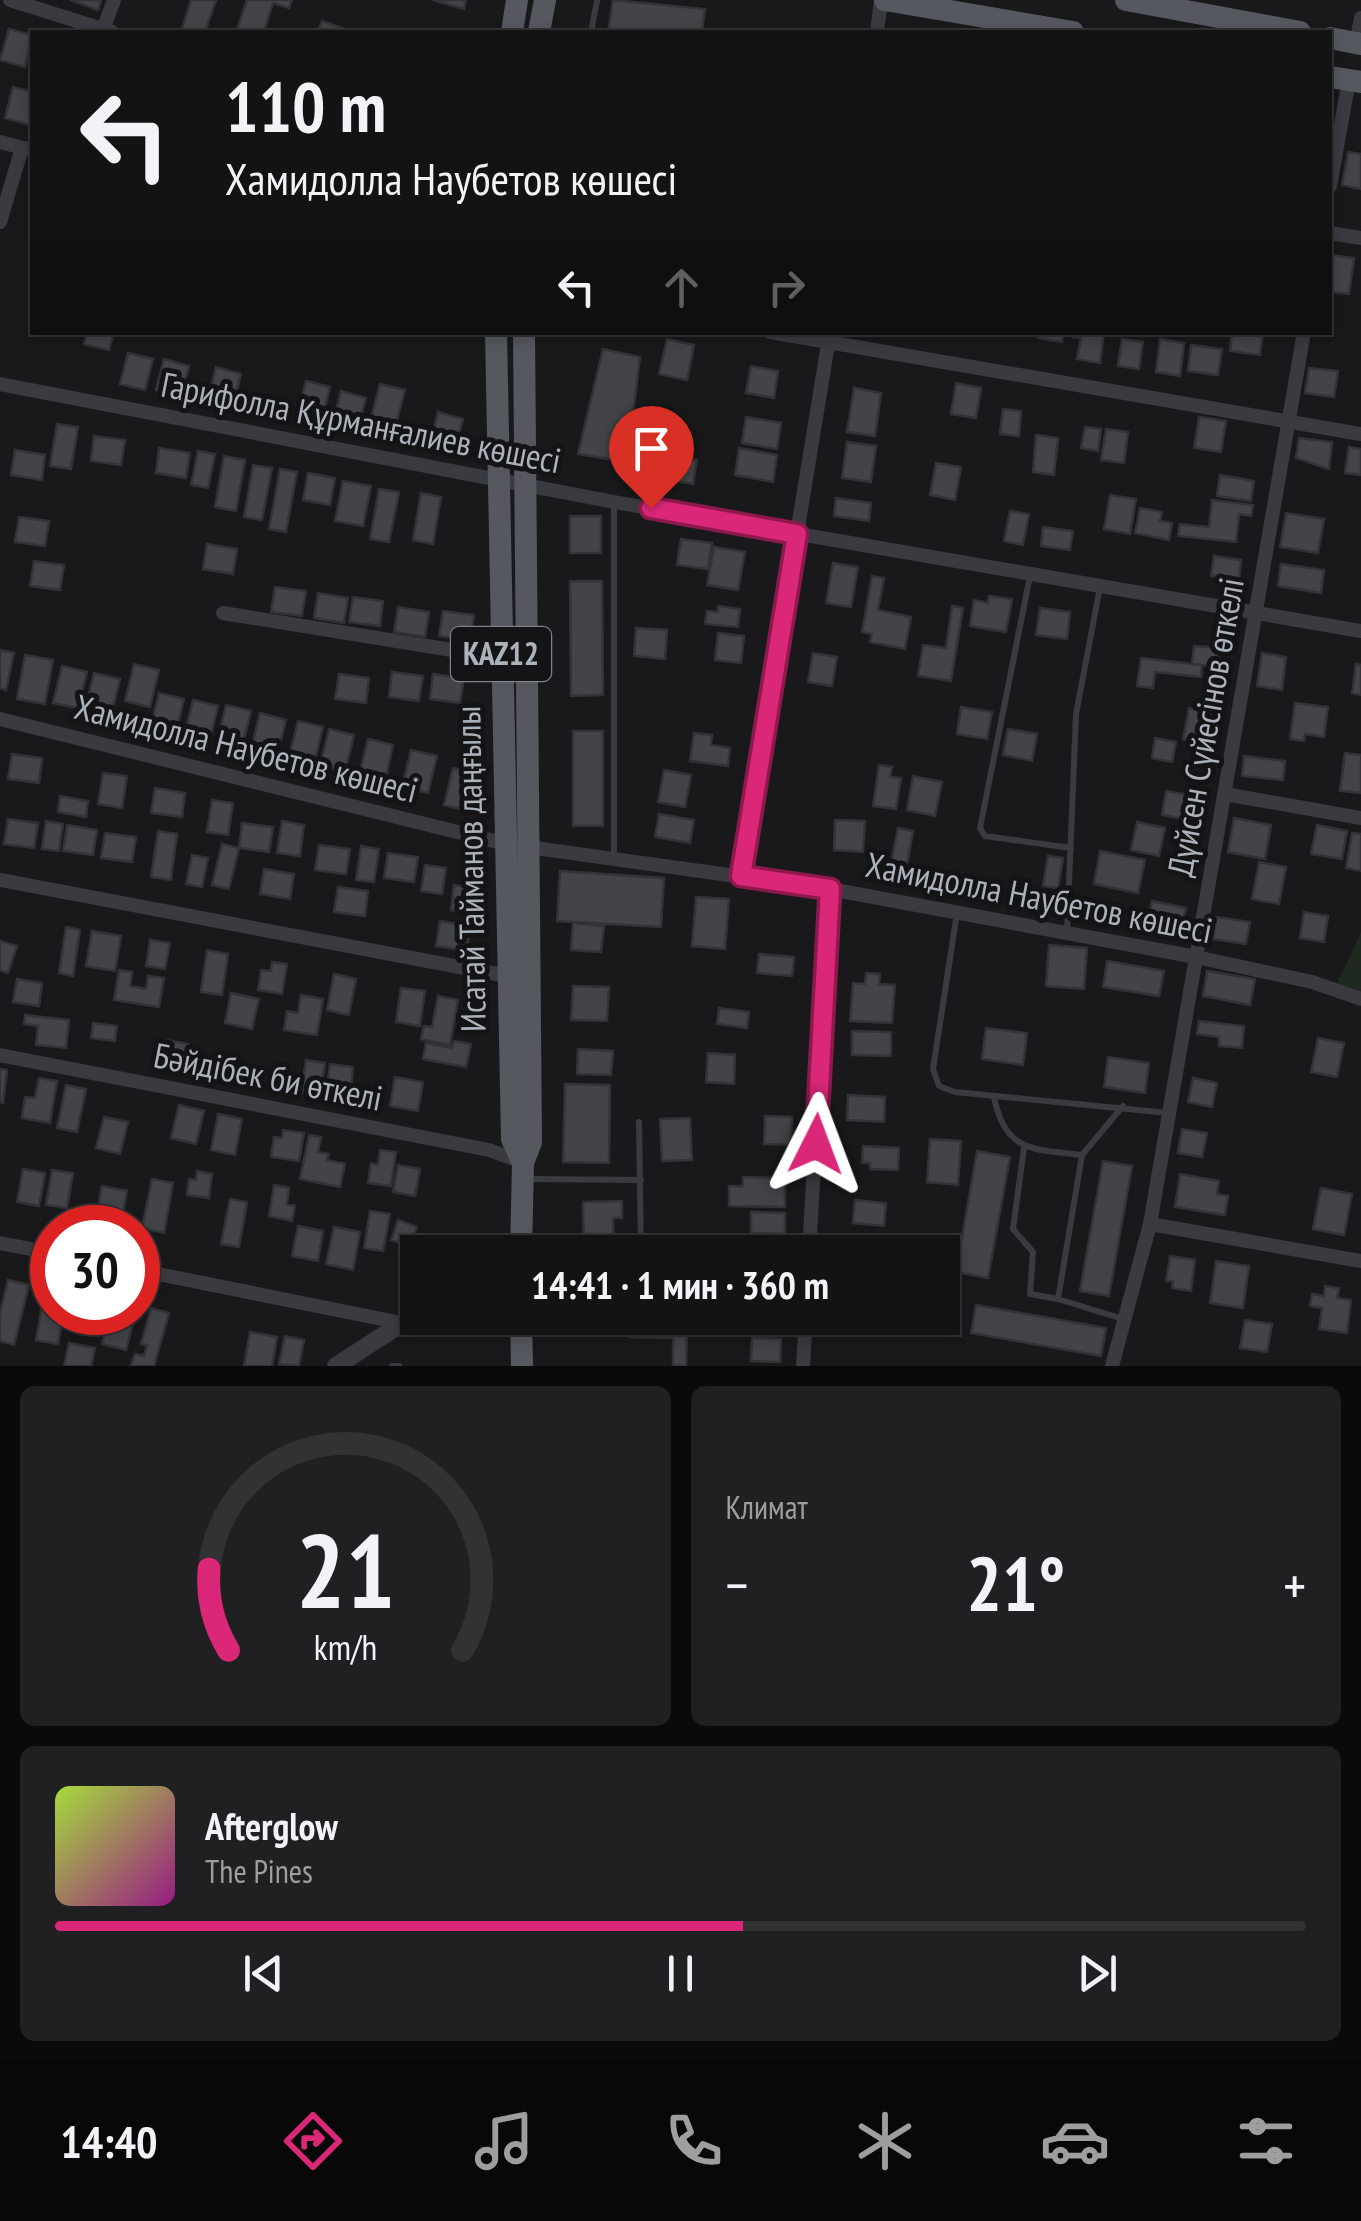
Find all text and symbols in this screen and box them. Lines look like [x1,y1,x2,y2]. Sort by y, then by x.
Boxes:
text: 110 m [225,61,386,151]
icon: left [60,70,190,200]
text: Хамидолла Наубетов көшесі [225,149,677,207]
icon: left [549,260,604,315]
icon: ahead [654,260,709,315]
icon: right [759,260,814,315]
street label: Гарифолла Құрманғалиев көшесі [158,361,565,483]
pin [609,406,694,509]
icon: arrive [624,421,679,476]
street label: Дүйсен Сүйесінов өткелі [1156,574,1254,880]
road number: KAZ12 [451,627,551,681]
street label: Хамидолла Наубетов көшесі [70,683,423,813]
street label: Исатай Тайманов даңғылы [444,706,496,1032]
street label: Хамидолла Наубетов көшесі [862,841,1216,953]
street label: Бәйдібек би өткелі [150,1031,386,1121]
position arrow [764,1092,868,1196]
speed limit sign: 30 [30,1205,160,1335]
text: 14:41 · 1 мин · 360 m [531,1260,829,1309]
text: Климат [726,1486,808,1528]
text: 21 [296,1502,395,1637]
text: 21° [966,1535,1065,1632]
text: − [726,1549,748,1620]
text: + [1283,1549,1306,1620]
text: km/h [314,1624,377,1670]
text: Afterglow [205,1801,338,1850]
text: The Pines [205,1850,313,1892]
icon: previous [236,1946,291,2001]
icon: pause [653,1946,708,2001]
icon: next [1070,1946,1125,2001]
icon: directions [278,2106,348,2176]
icon: music [469,2106,539,2176]
icon: phone [659,2106,729,2176]
icon: climate [850,2106,920,2176]
icon: car [1040,2106,1110,2176]
icon: filters [1231,2106,1301,2176]
text: 14:40 [60,2112,158,2170]

